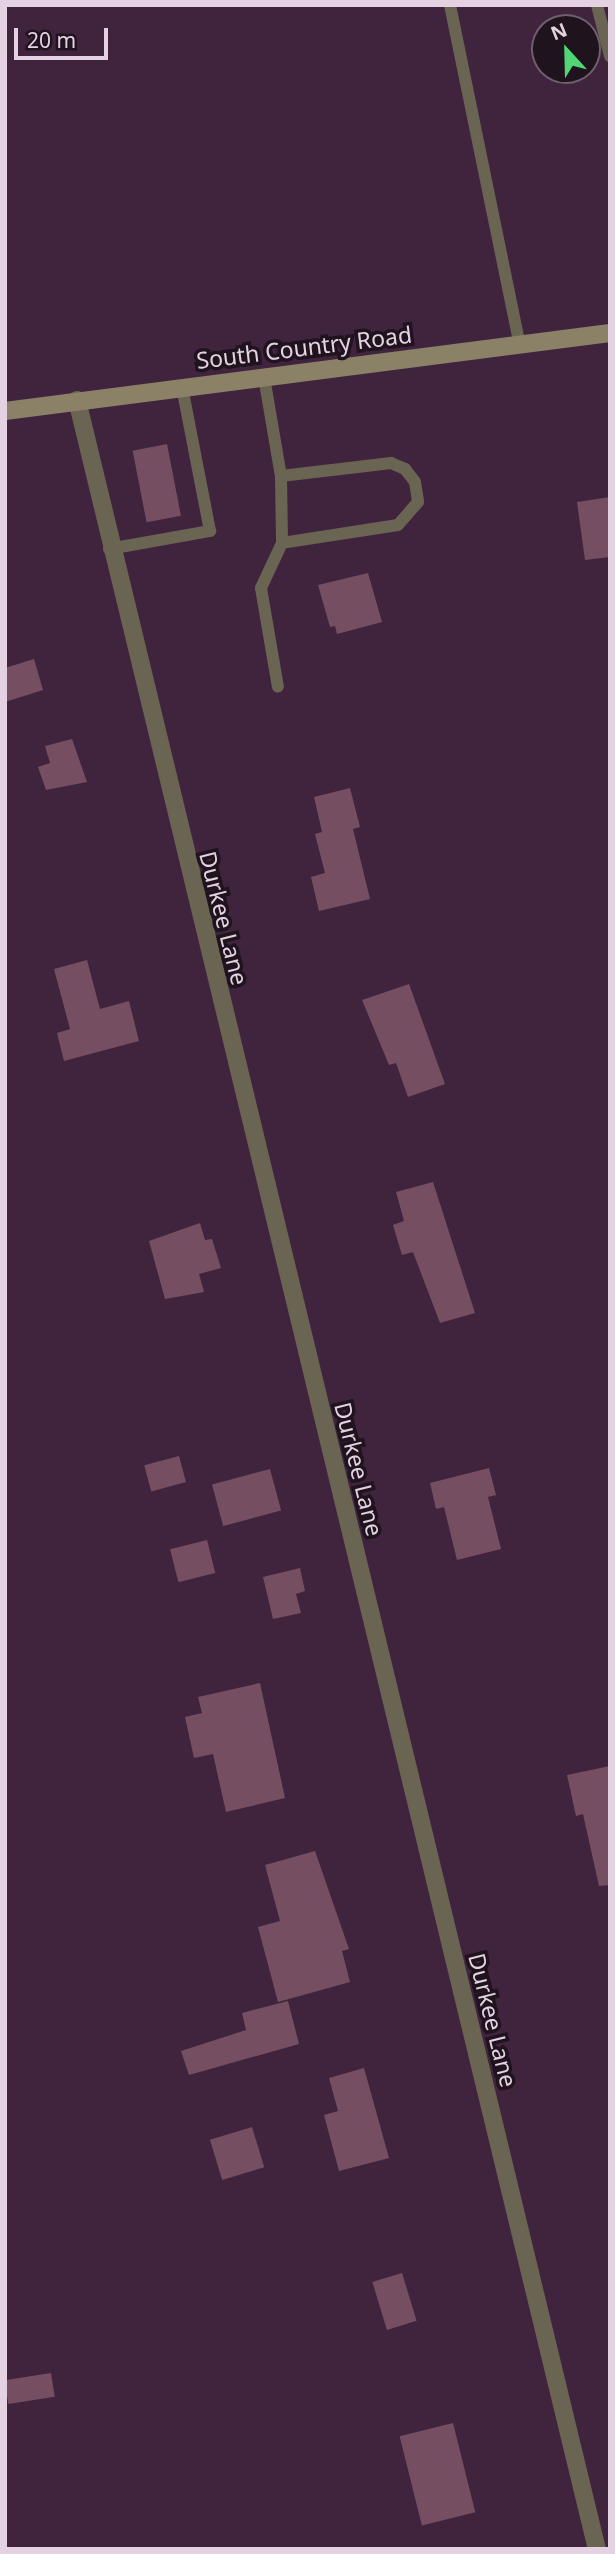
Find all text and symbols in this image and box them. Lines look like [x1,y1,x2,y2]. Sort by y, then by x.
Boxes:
scale bar [18,14,112,58]
north arrow [531,14,601,84]
text: N [547,16,571,46]
text: 20 m [27,26,76,54]
street label: South Country Road [195,320,413,374]
street label: Durkee Lane [194,848,254,988]
street label: Durkee Lane [329,1399,389,1539]
street label: Durkee Lane [463,1950,523,2090]

